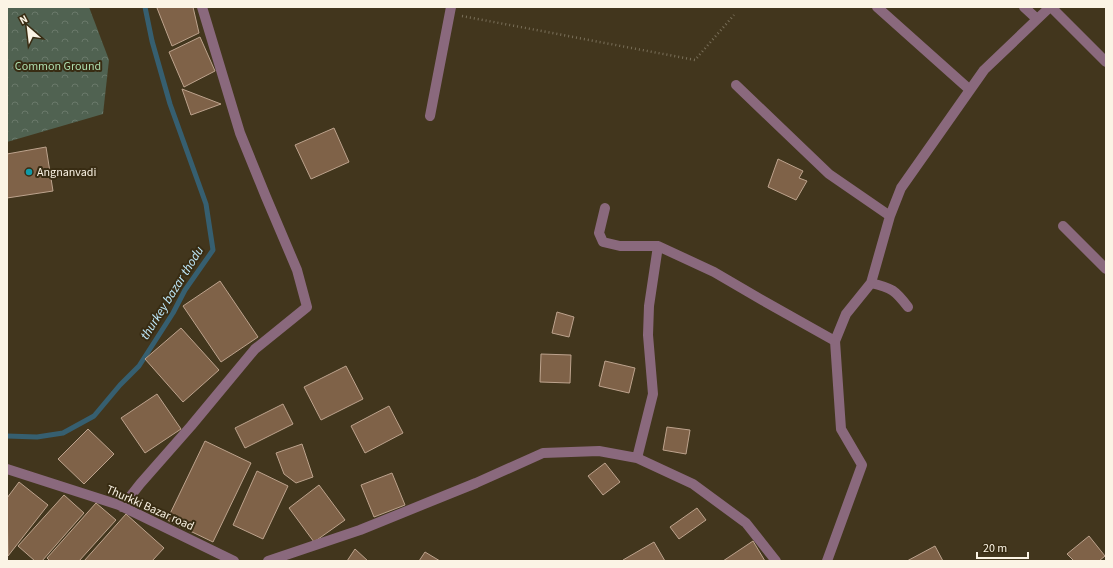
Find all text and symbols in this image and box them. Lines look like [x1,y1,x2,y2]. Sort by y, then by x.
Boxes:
north arrow [8,8,48,48]
text: N [17,11,30,28]
park label: Common Ground [15,58,101,75]
place label: Angnanvadi [37,164,96,181]
marker: Angnanvadi [24,167,34,177]
water label: thurkey bazar thodu [136,243,208,343]
street label: Thurkki Bazar road [103,481,197,535]
scale bar [977,534,1028,560]
text: 20 m [983,540,1007,557]

